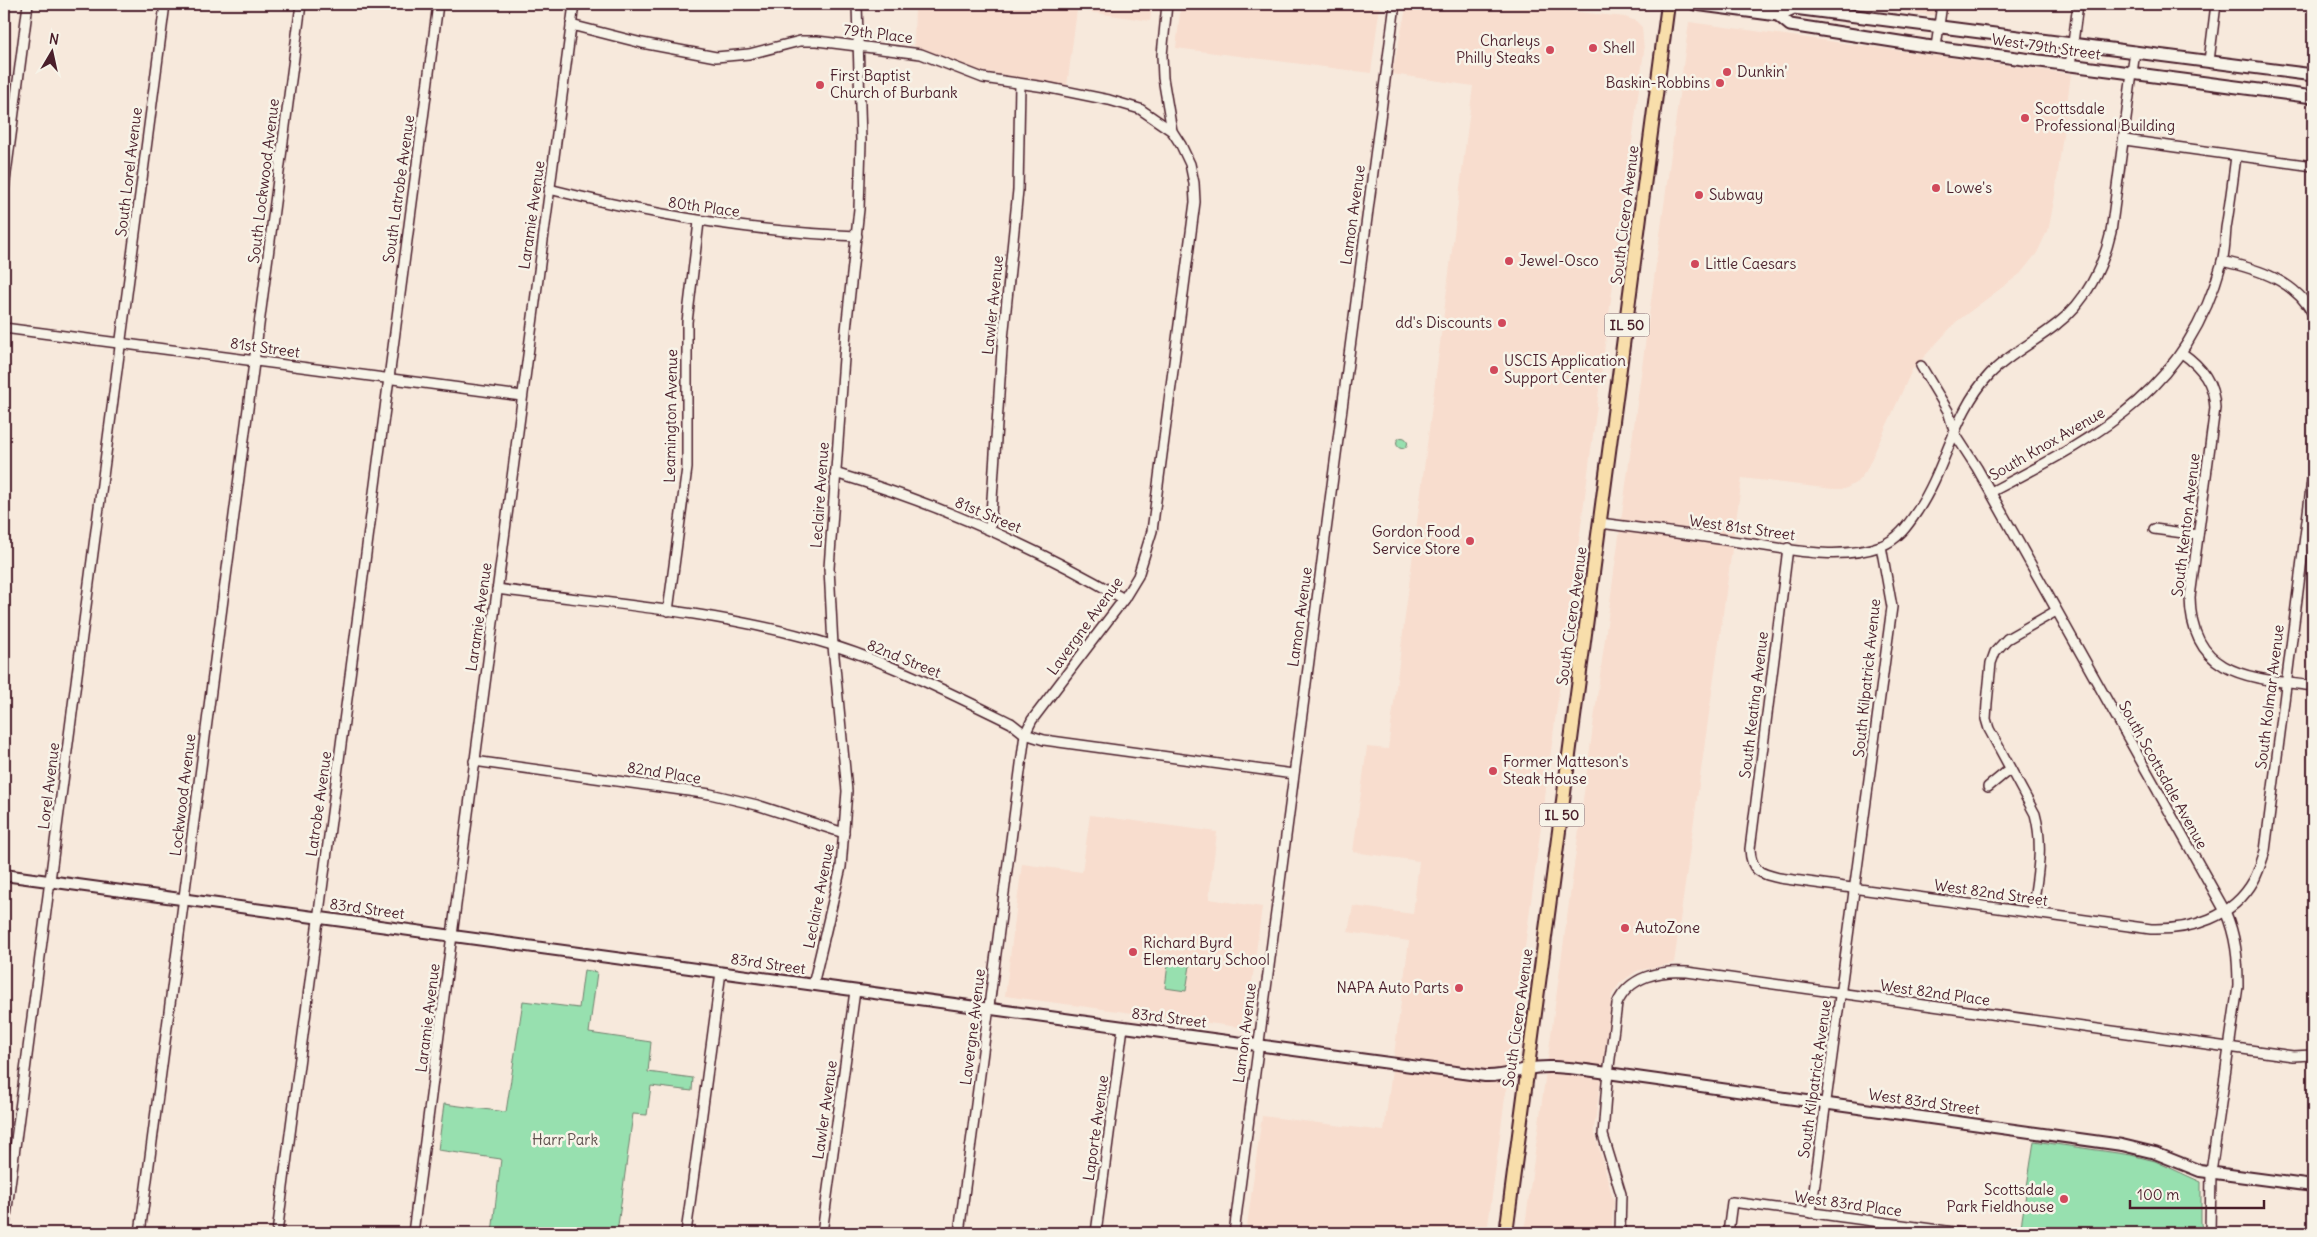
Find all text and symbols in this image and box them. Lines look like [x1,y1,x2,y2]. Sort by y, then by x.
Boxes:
street label: 79th Place [842,20,914,47]
north arrow [28,28,78,78]
street label: West 79th Street [1990,29,2102,64]
text: N [48,30,60,49]
place label: Charleys Philly Steaks [1456,31,1540,67]
place label: Shell [1603,38,1635,57]
marker: Shell [1587,42,1599,54]
marker: Charleys Philly Steaks [1544,44,1556,56]
place label: Dunkin' [1737,62,1788,81]
place label: First Baptist Church of Burbank [830,66,958,102]
marker: Dunkin' [1721,66,1733,78]
place label: Baskin-Robbins [1606,73,1710,92]
marker: Baskin-Robbins [1714,77,1726,89]
marker: First Baptist Church of Burbank [814,79,826,91]
street label: South Lockwood Avenue [244,97,283,264]
place label: Scottsdale Professional Building [2035,99,2175,135]
street label: South Lorel Avenue [111,106,146,238]
marker: Scottsdale Professional Building [2019,112,2031,124]
street label: South Latrobe Avenue [379,114,418,264]
street label: South Cicero Avenue [1607,144,1642,285]
street label: Laramie Avenue [514,159,549,271]
street label: Lamon Avenue [1336,164,1369,266]
place label: Lowe's [1946,178,1992,197]
marker: Lowe's [1930,182,1942,194]
place label: Subway [1709,185,1763,204]
marker: Subway [1693,189,1705,201]
street label: 80th Place [667,192,741,221]
place label: Jewel-Osco [1519,251,1599,270]
street label: Lawler Avenue [978,254,1007,356]
place label: Little Caesars [1705,254,1796,273]
marker: Jewel-Osco [1503,255,1515,267]
marker: Little Caesars [1689,258,1701,270]
place label: dd's Discounts [1395,313,1492,332]
road number: IL 50 [1604,314,1650,336]
marker: dd's Discounts [1496,317,1508,329]
street label: 81st Street [229,333,301,362]
street label: Leamington Avenue [660,349,681,483]
place label: USCIS Application Support Center [1504,351,1626,387]
marker: USCIS Application Support Center [1488,364,1500,376]
street label: South Knox Avenue [1986,403,2108,484]
street label: Leclaire Avenue [806,441,833,549]
street label: South Kenton Avenue [2167,452,2204,598]
street label: 81st Street [952,492,1024,537]
street label: West 81st Street [1688,511,1796,544]
place label: Gordon Food Service Store [1372,522,1460,558]
marker: Gordon Food Service Store [1464,535,1476,547]
street label: South Cicero Avenue [1552,545,1591,686]
street label: Laramie Avenue [461,561,496,673]
street label: Lamon Avenue [1283,566,1316,668]
street label: Lavergne Avenue [1043,573,1127,679]
street label: South Kilpatrick Avenue [1849,598,1884,758]
street label: South Kolmar Avenue [2251,624,2288,770]
street label: South Keating Avenue [1735,630,1772,779]
street label: 82nd Street [864,635,944,682]
street label: South Scottsdale Avenue [2115,697,2212,852]
street label: Lockwood Avenue [166,733,199,857]
street label: Lorel Avenue [34,741,63,830]
street label: Latrobe Avenue [302,750,335,858]
place label: Former Matteson's Steak House [1503,752,1629,788]
street label: 82nd Place [626,757,702,788]
marker: Former Matteson's Steak House [1487,765,1499,777]
road number: IL 50 [1540,804,1584,826]
street label: Leclaire Avenue [799,842,838,950]
street label: West 82nd Street [1933,875,2049,910]
street label: 83rd Street [328,894,406,923]
place label: AutoZone [1635,918,1700,937]
marker: AutoZone [1619,922,1631,934]
place label: Richard Byrd Elementary School [1143,933,1270,969]
marker: Richard Byrd Elementary School [1127,946,1139,958]
street label: South Cicero Avenue [1498,947,1537,1088]
street label: 83rd Street [729,949,807,978]
street label: Laramie Avenue [411,962,444,1073]
street label: Lavergne Avenue [956,968,989,1086]
street label: West 82nd Place [1879,975,1991,1010]
place label: NAPA Auto Parts [1337,978,1449,997]
street label: Lamon Avenue [1229,982,1260,1084]
marker: NAPA Auto Parts [1453,982,1465,994]
street label: South Kilpatrick Avenue [1794,999,1835,1159]
street label: 83rd Street [1130,1003,1208,1032]
street label: Lawler Avenue [808,1059,841,1161]
street label: Laporte Avenue [1079,1074,1112,1182]
street label: West 83rd Street [1867,1084,1981,1119]
park label: Harr Park [532,1130,598,1149]
scale bar [2130,1177,2263,1209]
place label: Scottsdale Park Fieldhouse [1947,1180,2054,1216]
text: 100 m [2137,1185,2179,1204]
street label: West 83rd Place [1793,1187,1903,1220]
marker: Scottsdale Park Fieldhouse [2058,1193,2070,1205]

